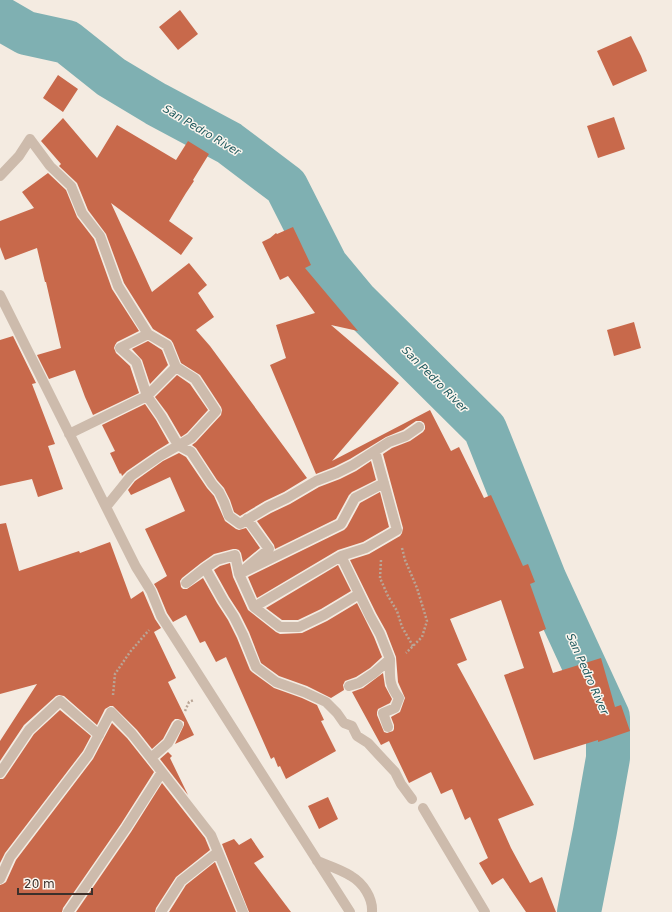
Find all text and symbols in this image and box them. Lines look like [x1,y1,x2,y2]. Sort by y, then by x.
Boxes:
water label: San Pedro River [161,102,244,159]
water label: San Pedro River [399,344,471,416]
water label: San Pedro River [564,631,612,718]
scale bar [18,870,92,896]
text: 20 m [24,877,55,891]

